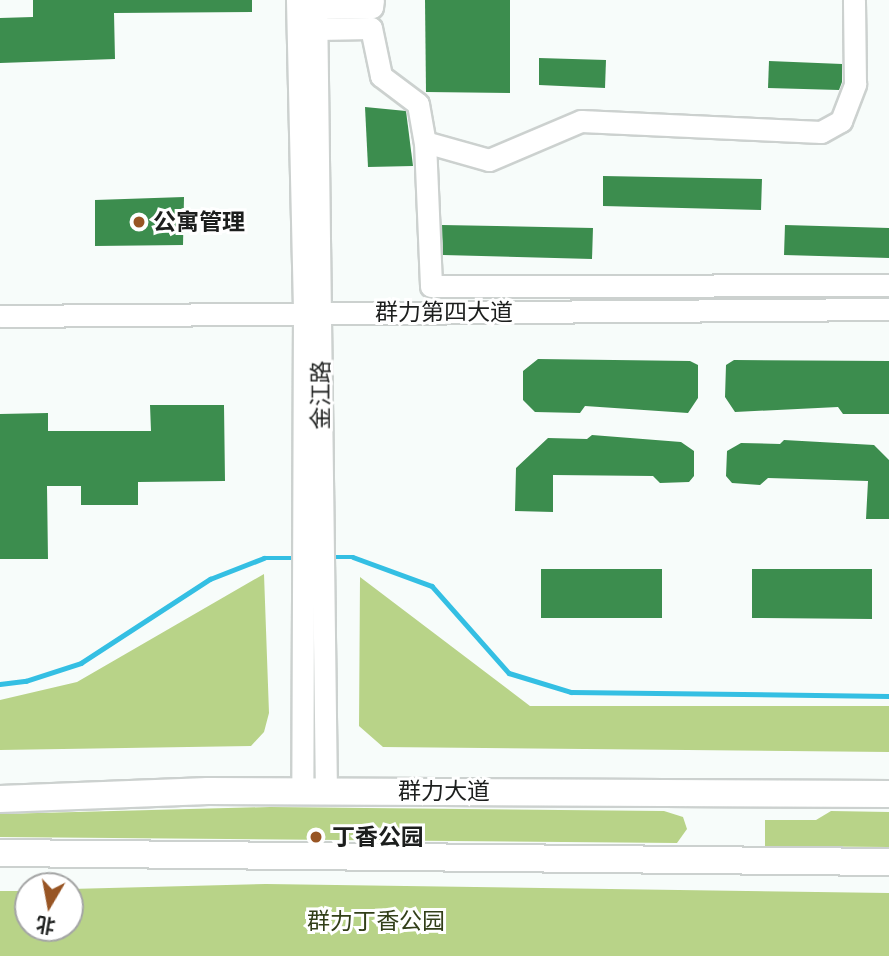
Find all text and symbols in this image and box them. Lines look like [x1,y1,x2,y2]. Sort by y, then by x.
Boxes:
place label: 公寓管理 [153,208,245,236]
marker: 公寓管理 [131,214,147,230]
street label: 群力第四大道 [375,298,513,326]
street label: 金江路 [307,361,335,429]
street label: 群力大道 [398,777,490,805]
place label: 丁香公园 [332,823,424,851]
marker: 丁香公园 [306,827,326,847]
north arrow [14,872,84,942]
park label: 群力丁香公园 [307,907,445,935]
text: 北 [34,911,57,940]

